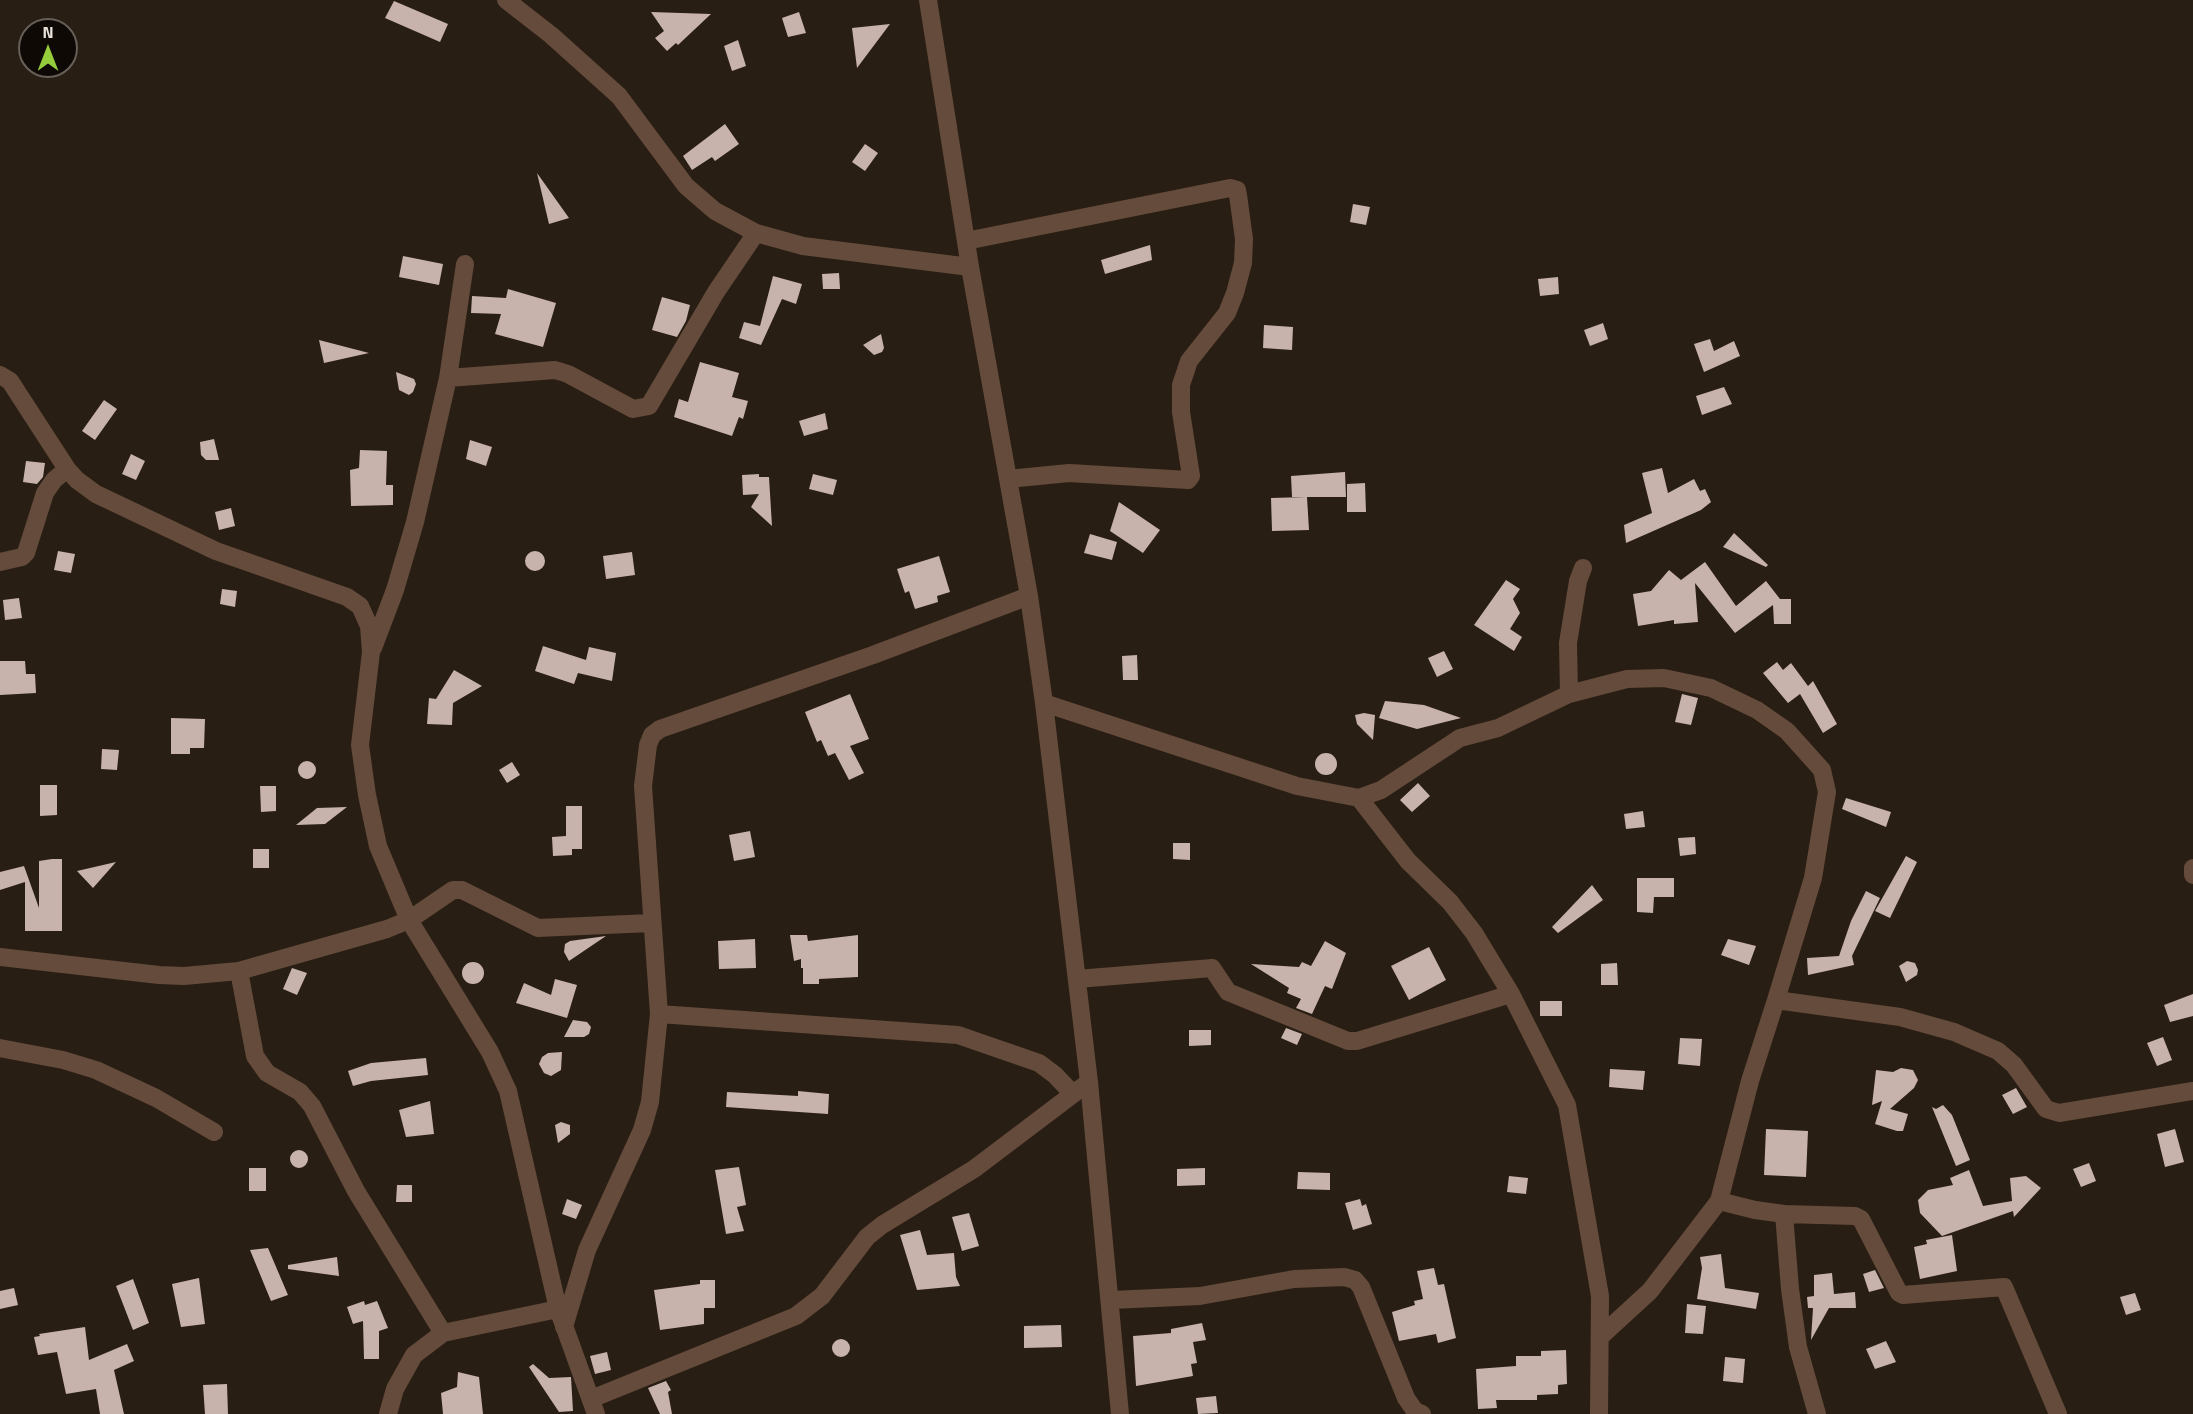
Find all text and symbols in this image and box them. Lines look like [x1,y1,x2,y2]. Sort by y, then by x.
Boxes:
north arrow [18,18,78,78]
text: N [42,20,54,44]

